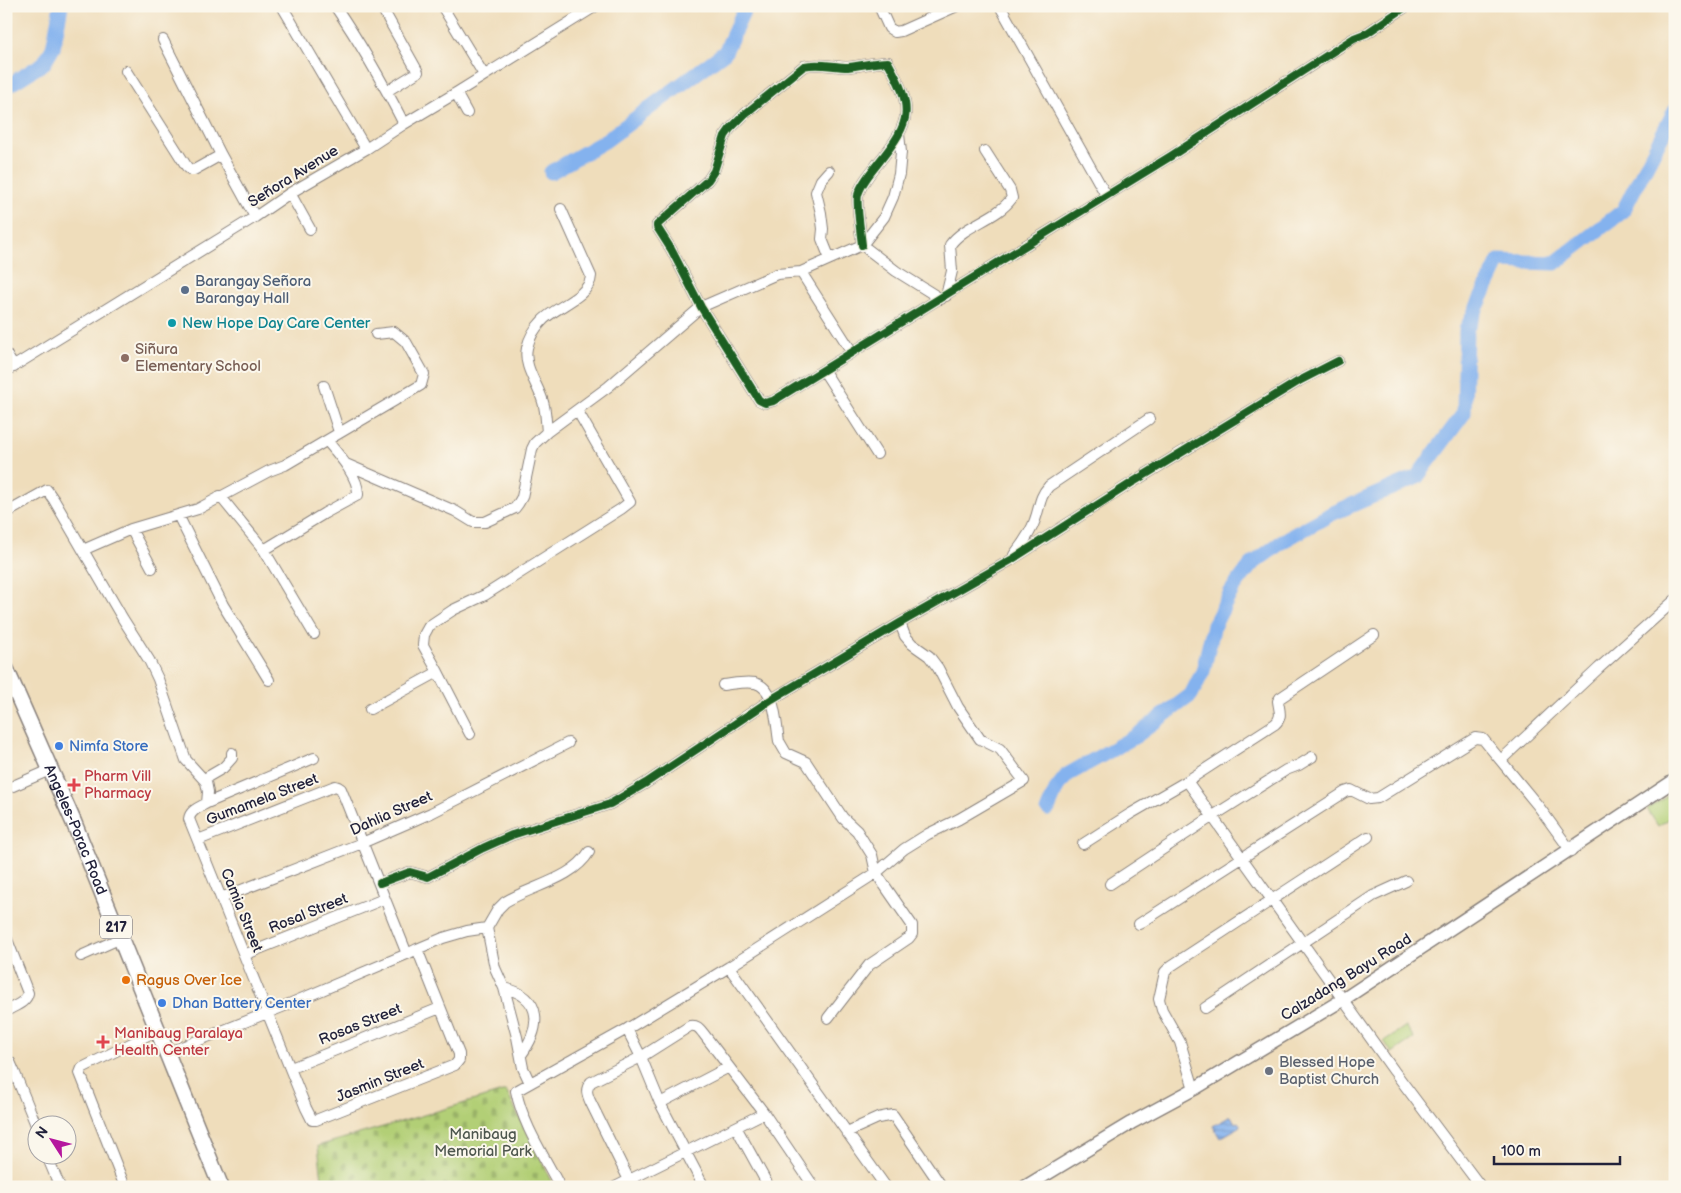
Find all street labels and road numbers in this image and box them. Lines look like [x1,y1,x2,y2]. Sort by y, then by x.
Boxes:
street label: Señora Avenue [245,141,342,212]
street label: Angeles-Porac Road [39,762,111,898]
street label: Gumamela Street [203,769,321,830]
street label: Dahlia Street [347,787,436,840]
street label: Camia Street [216,866,267,955]
street label: Rosal Street [266,889,351,938]
road number: 217 [100,916,132,939]
street label: Calzadang Bayu Road [1277,930,1415,1025]
street label: Rosas Street [316,999,405,1050]
street label: Jasmin Street [334,1054,427,1107]

